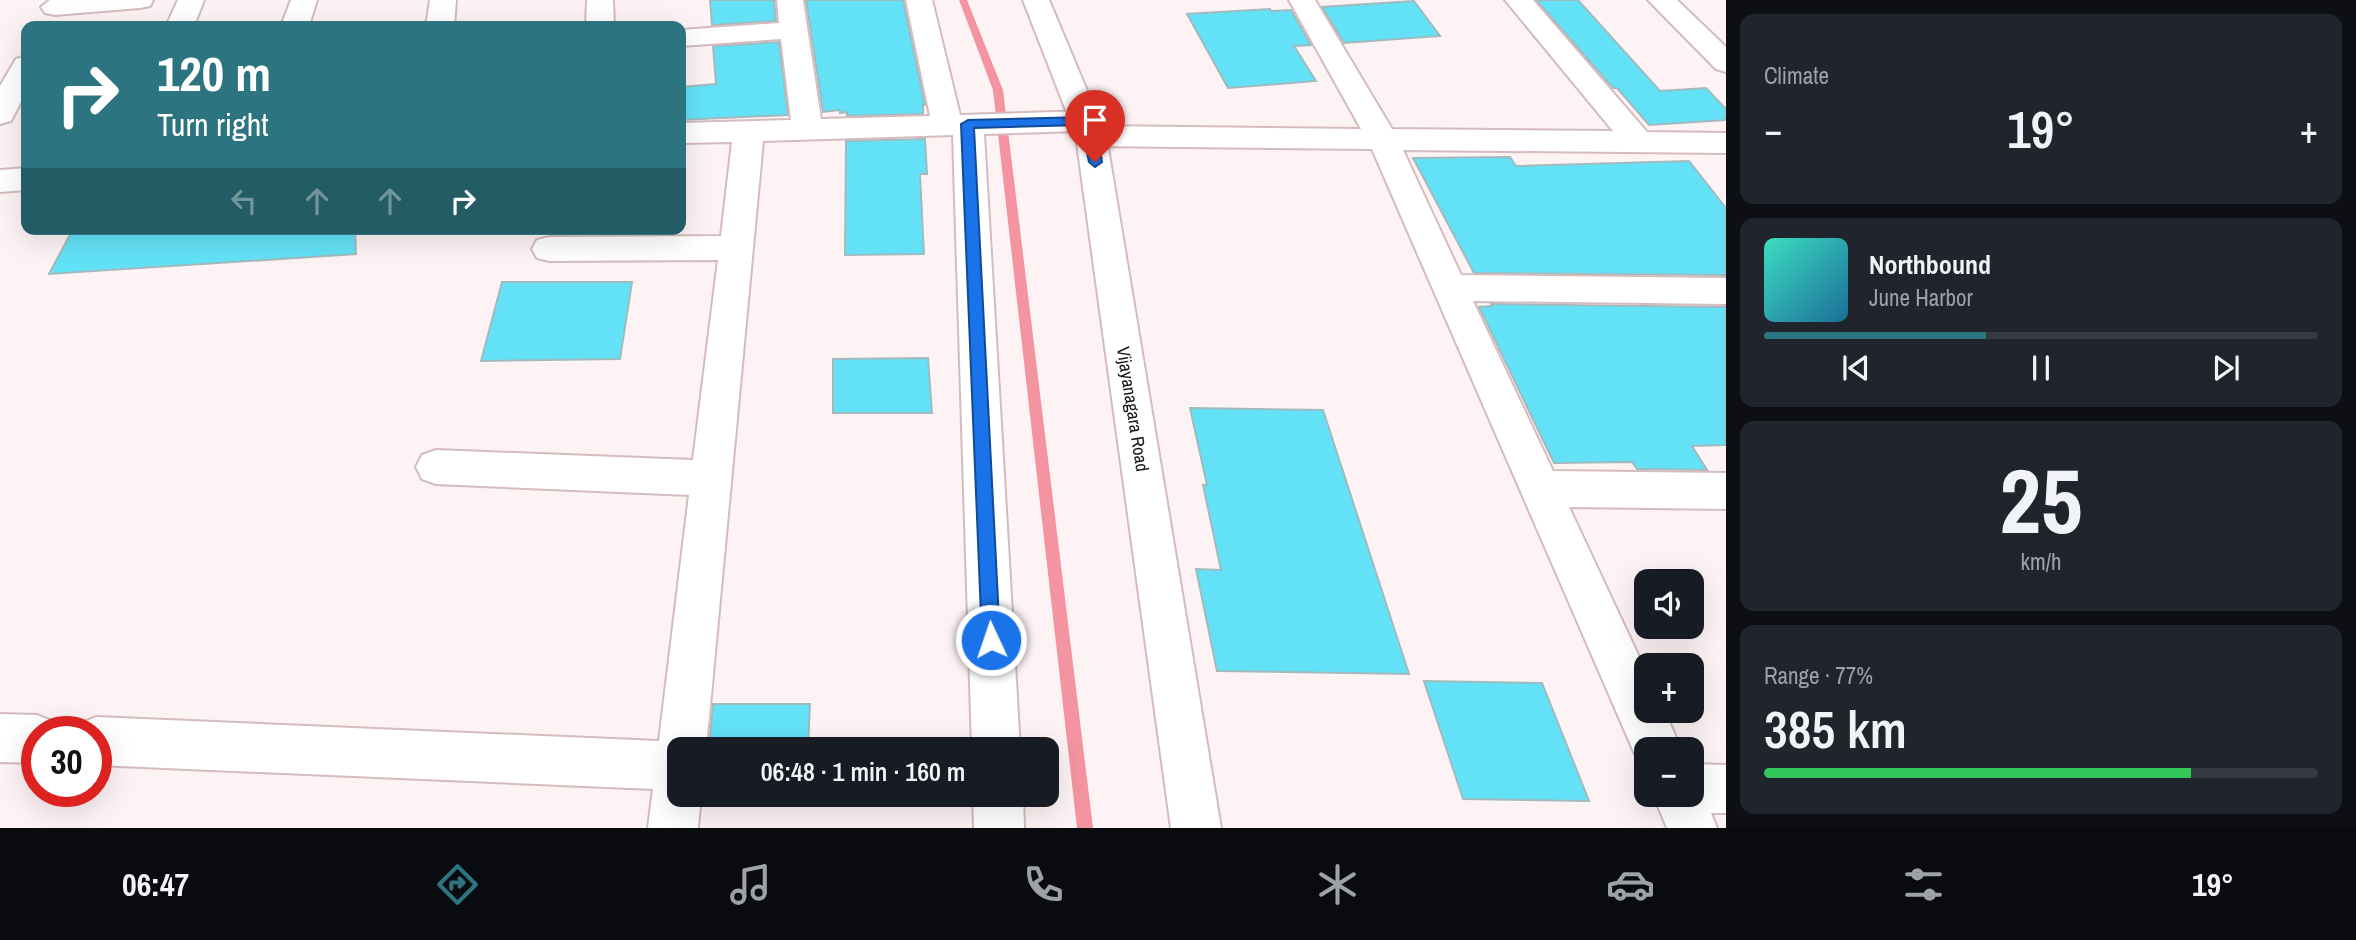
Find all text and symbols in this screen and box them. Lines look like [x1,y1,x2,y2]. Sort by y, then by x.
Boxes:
text: 120 m [157,40,271,106]
icon: right [42,49,133,140]
text: Climate [1764,60,1829,91]
pin [1065,90,1125,162]
text: 19° [2007,94,2075,164]
icon: arrive [1076,101,1114,139]
text: Turn right [157,103,269,146]
text: − [1764,104,1782,155]
text: + [2300,104,2318,155]
icon: left [225,182,263,220]
icon: ahead [298,182,336,220]
icon: ahead [371,182,409,220]
icon: right [444,182,482,220]
text: Northbound [1869,247,1991,282]
text: June Harbor [1869,282,1973,313]
street label: Vijayanagara Road [1111,345,1155,473]
icon: previous [1837,349,1875,387]
icon: pause [2022,349,2060,387]
icon: next [2207,349,2245,387]
text: 25 [2000,439,2083,561]
text: km/h [2021,546,2061,577]
map controls [1634,569,1704,807]
button: sound [1634,569,1704,639]
position arrow [954,603,1028,677]
button: + [1634,653,1704,723]
text: Range · 77% [1764,660,1873,691]
text: 385 km [1764,694,1907,764]
speed limit sign: 30 [21,716,112,807]
button: − [1634,737,1704,807]
text: 06:48 · 1 min · 160 m [761,754,965,789]
icon: directions [433,860,482,909]
icon: music [726,860,775,909]
icon: phone [1019,860,1068,909]
icon: climate [1313,860,1362,909]
icon: car [1606,860,1655,909]
icon: filters [1899,860,1948,909]
text: 06:47 [122,863,189,906]
text: 19° [2192,863,2234,906]

